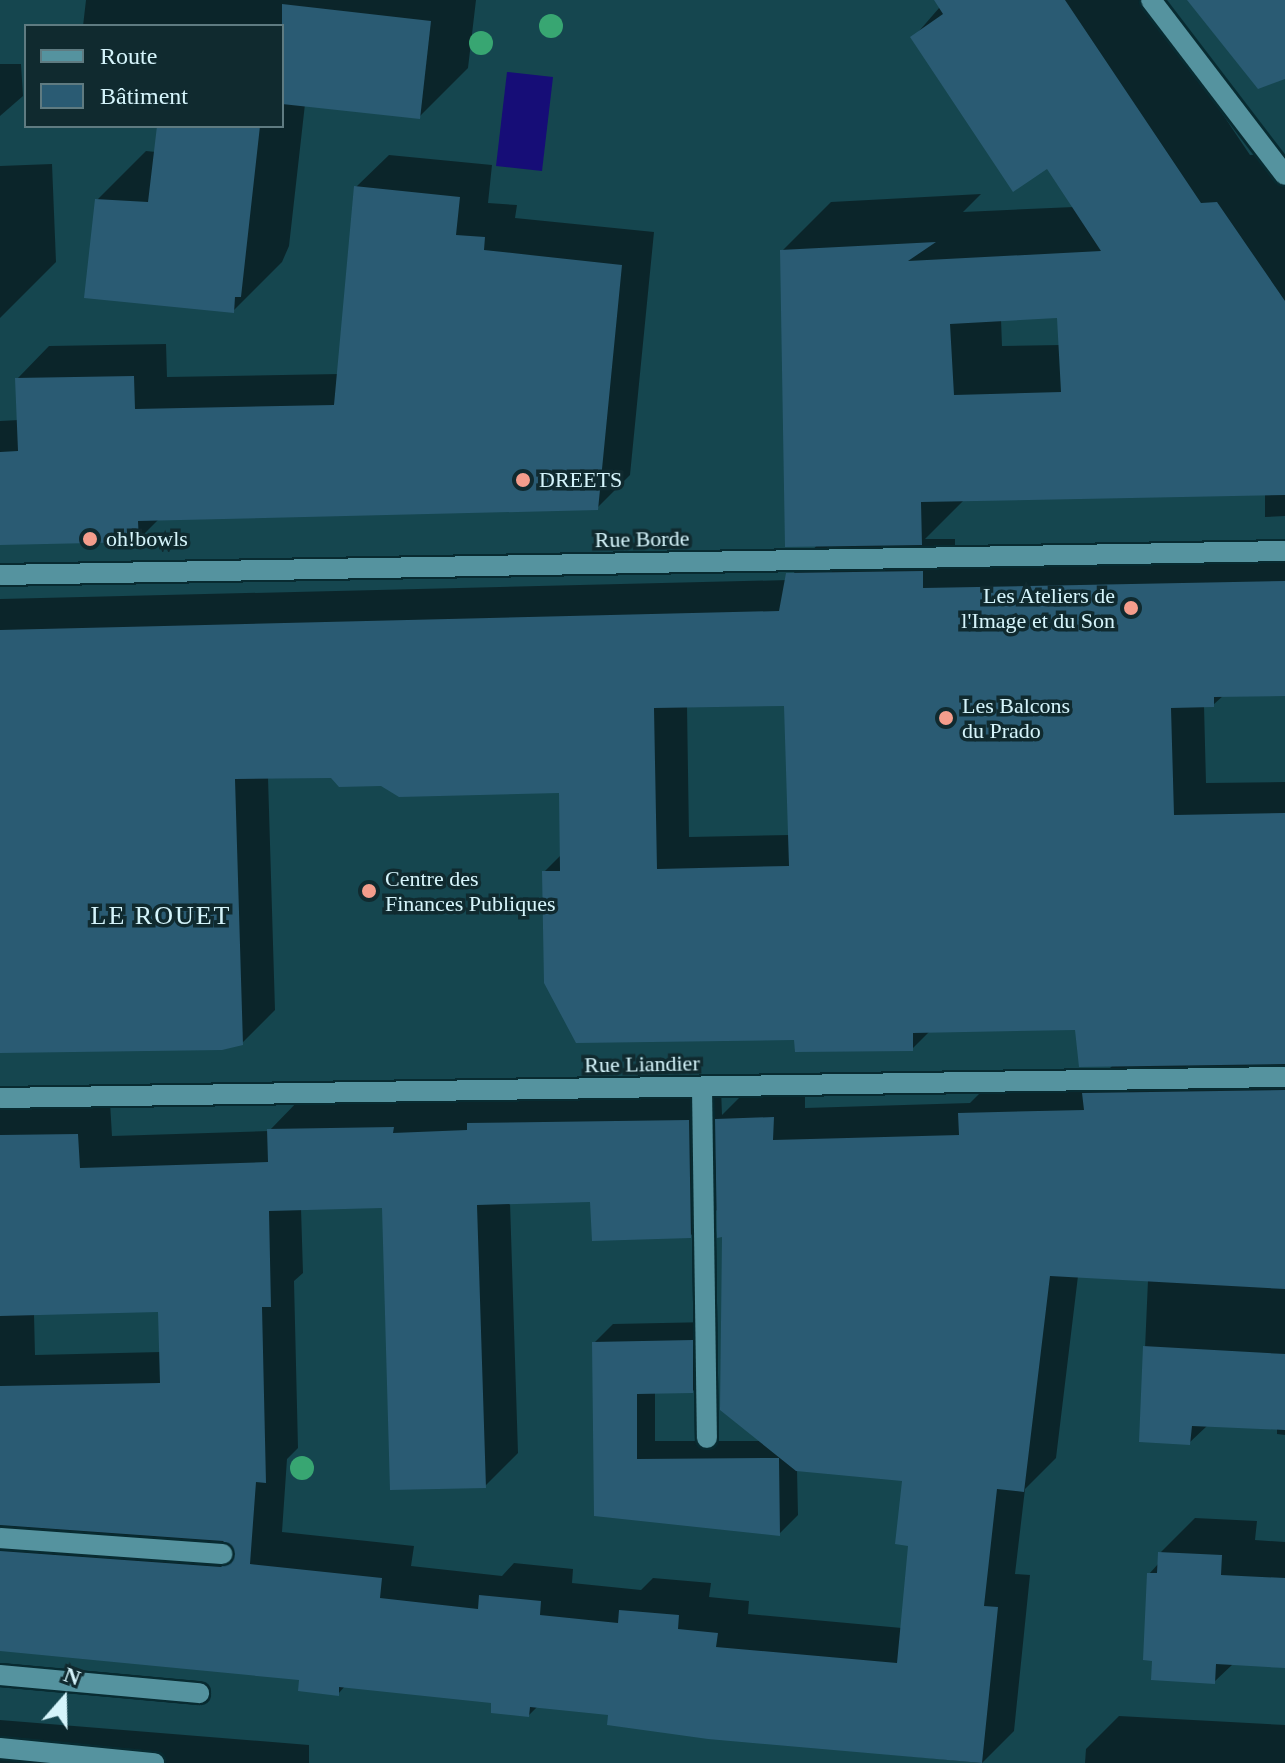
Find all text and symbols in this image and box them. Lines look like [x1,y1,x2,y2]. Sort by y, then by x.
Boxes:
legend [24,24,284,128]
text: Route [100,43,157,69]
text: Bâtiment [100,83,188,109]
place label: DREETS [539,467,622,493]
marker: DREETS [514,471,532,489]
street label: Rue Borde [594,525,690,553]
place label: oh!bowls [106,526,188,552]
marker: oh!bowls [81,530,99,548]
place label: Les Ateliers de l'Image et du Son [961,582,1115,634]
marker: Les Ateliers de l'Image et du Son [1122,599,1140,617]
place label: Les Balcons du Prado [962,692,1070,744]
marker: Les Balcons du Prado [937,709,955,727]
place label: Centre des Finances Publiques [385,865,555,916]
marker: Centre des Finances Publiques [360,882,378,900]
district label: LE ROUET [91,900,231,932]
street label: Rue Liandier [584,1050,700,1078]
north arrow [24,1659,104,1739]
text: N [61,1662,84,1690]

